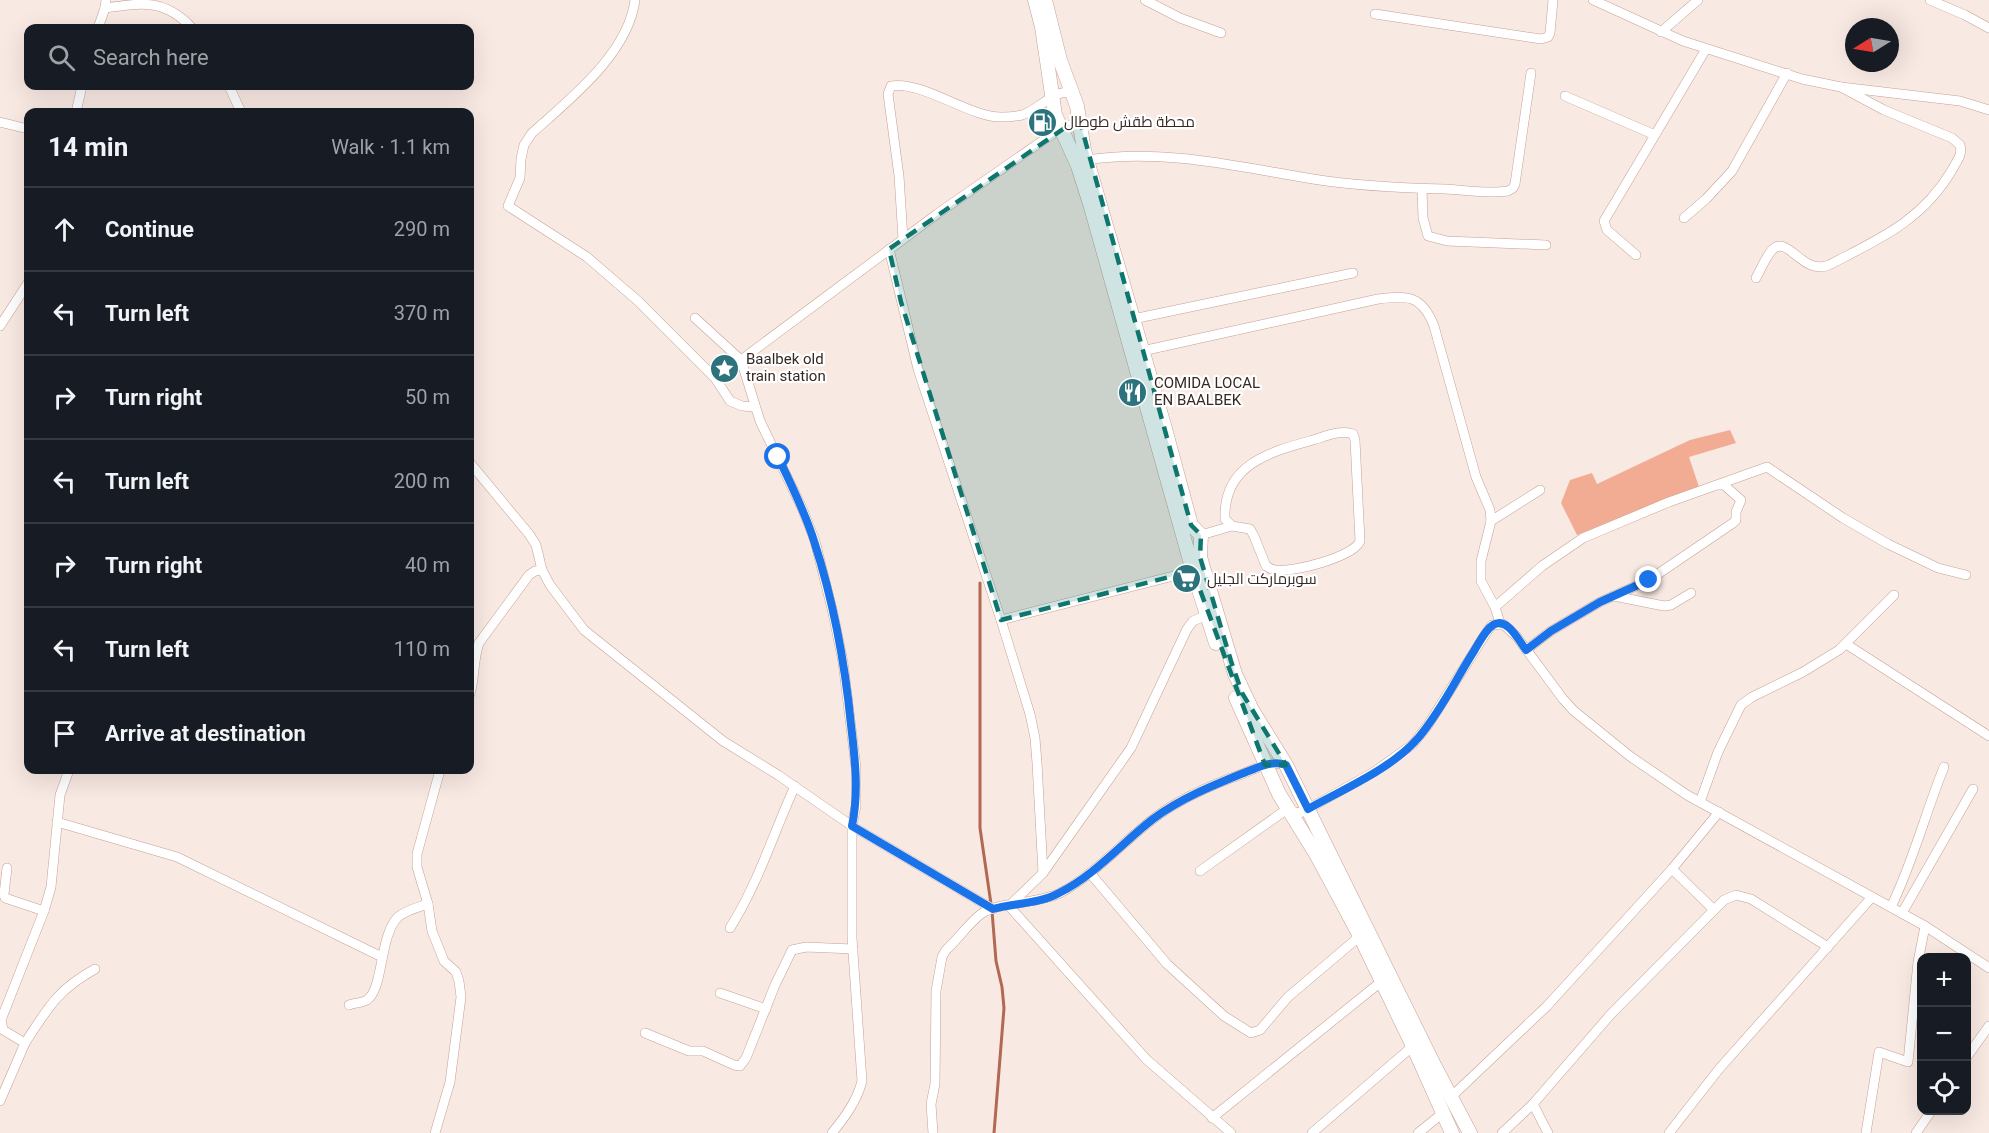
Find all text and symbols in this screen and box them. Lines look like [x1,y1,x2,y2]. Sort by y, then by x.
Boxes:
north arrow [1845,18,1899,72]
search box [24,24,474,90]
icon: search [45,41,78,74]
text: Search here [93,45,209,70]
fuel station icon: محطة طقش طوطال [1027,106,1059,138]
place label: محطة طقش طوطال [1064,113,1195,132]
text: 14 min [48,132,128,162]
text: Walk · 1.1 km [331,135,450,159]
icon: ahead [48,213,81,246]
text: Continue [105,217,194,242]
text: 290 m [394,217,450,241]
icon: left [48,297,81,330]
text: Turn left [105,301,189,326]
text: 370 m [394,301,450,325]
place label: Baalbek old train station [746,350,826,385]
place icon: Baalbek old train station [709,352,741,384]
place label: COMIDA LOCAL EN BAALBEK [1154,374,1260,409]
restaurant icon: COMIDA LOCAL EN BAALBEK [1117,376,1149,408]
icon: right [48,381,81,414]
text: Turn right [105,385,202,410]
text: 50 m [405,385,450,409]
route start [764,443,790,469]
icon: left [48,465,81,498]
text: Turn left [105,469,189,494]
text: 200 m [394,469,450,493]
icon: right [48,549,81,582]
text: Turn right [105,553,202,578]
text: 40 m [405,553,450,577]
supermarket icon: سوبرماركت الجليل [1170,563,1202,595]
route end [1635,566,1661,592]
place label: سوبرماركت الجليل [1207,570,1317,589]
icon: left [48,633,81,666]
text: Turn left [105,637,189,662]
text: 110 m [394,637,450,661]
icon: arrive [48,717,81,750]
text: Arrive at destination [105,721,306,746]
map controls [1917,953,1971,1115]
button: + [1917,953,1971,1007]
button: − [1917,1007,1971,1061]
button: locate [1917,1061,1971,1115]

